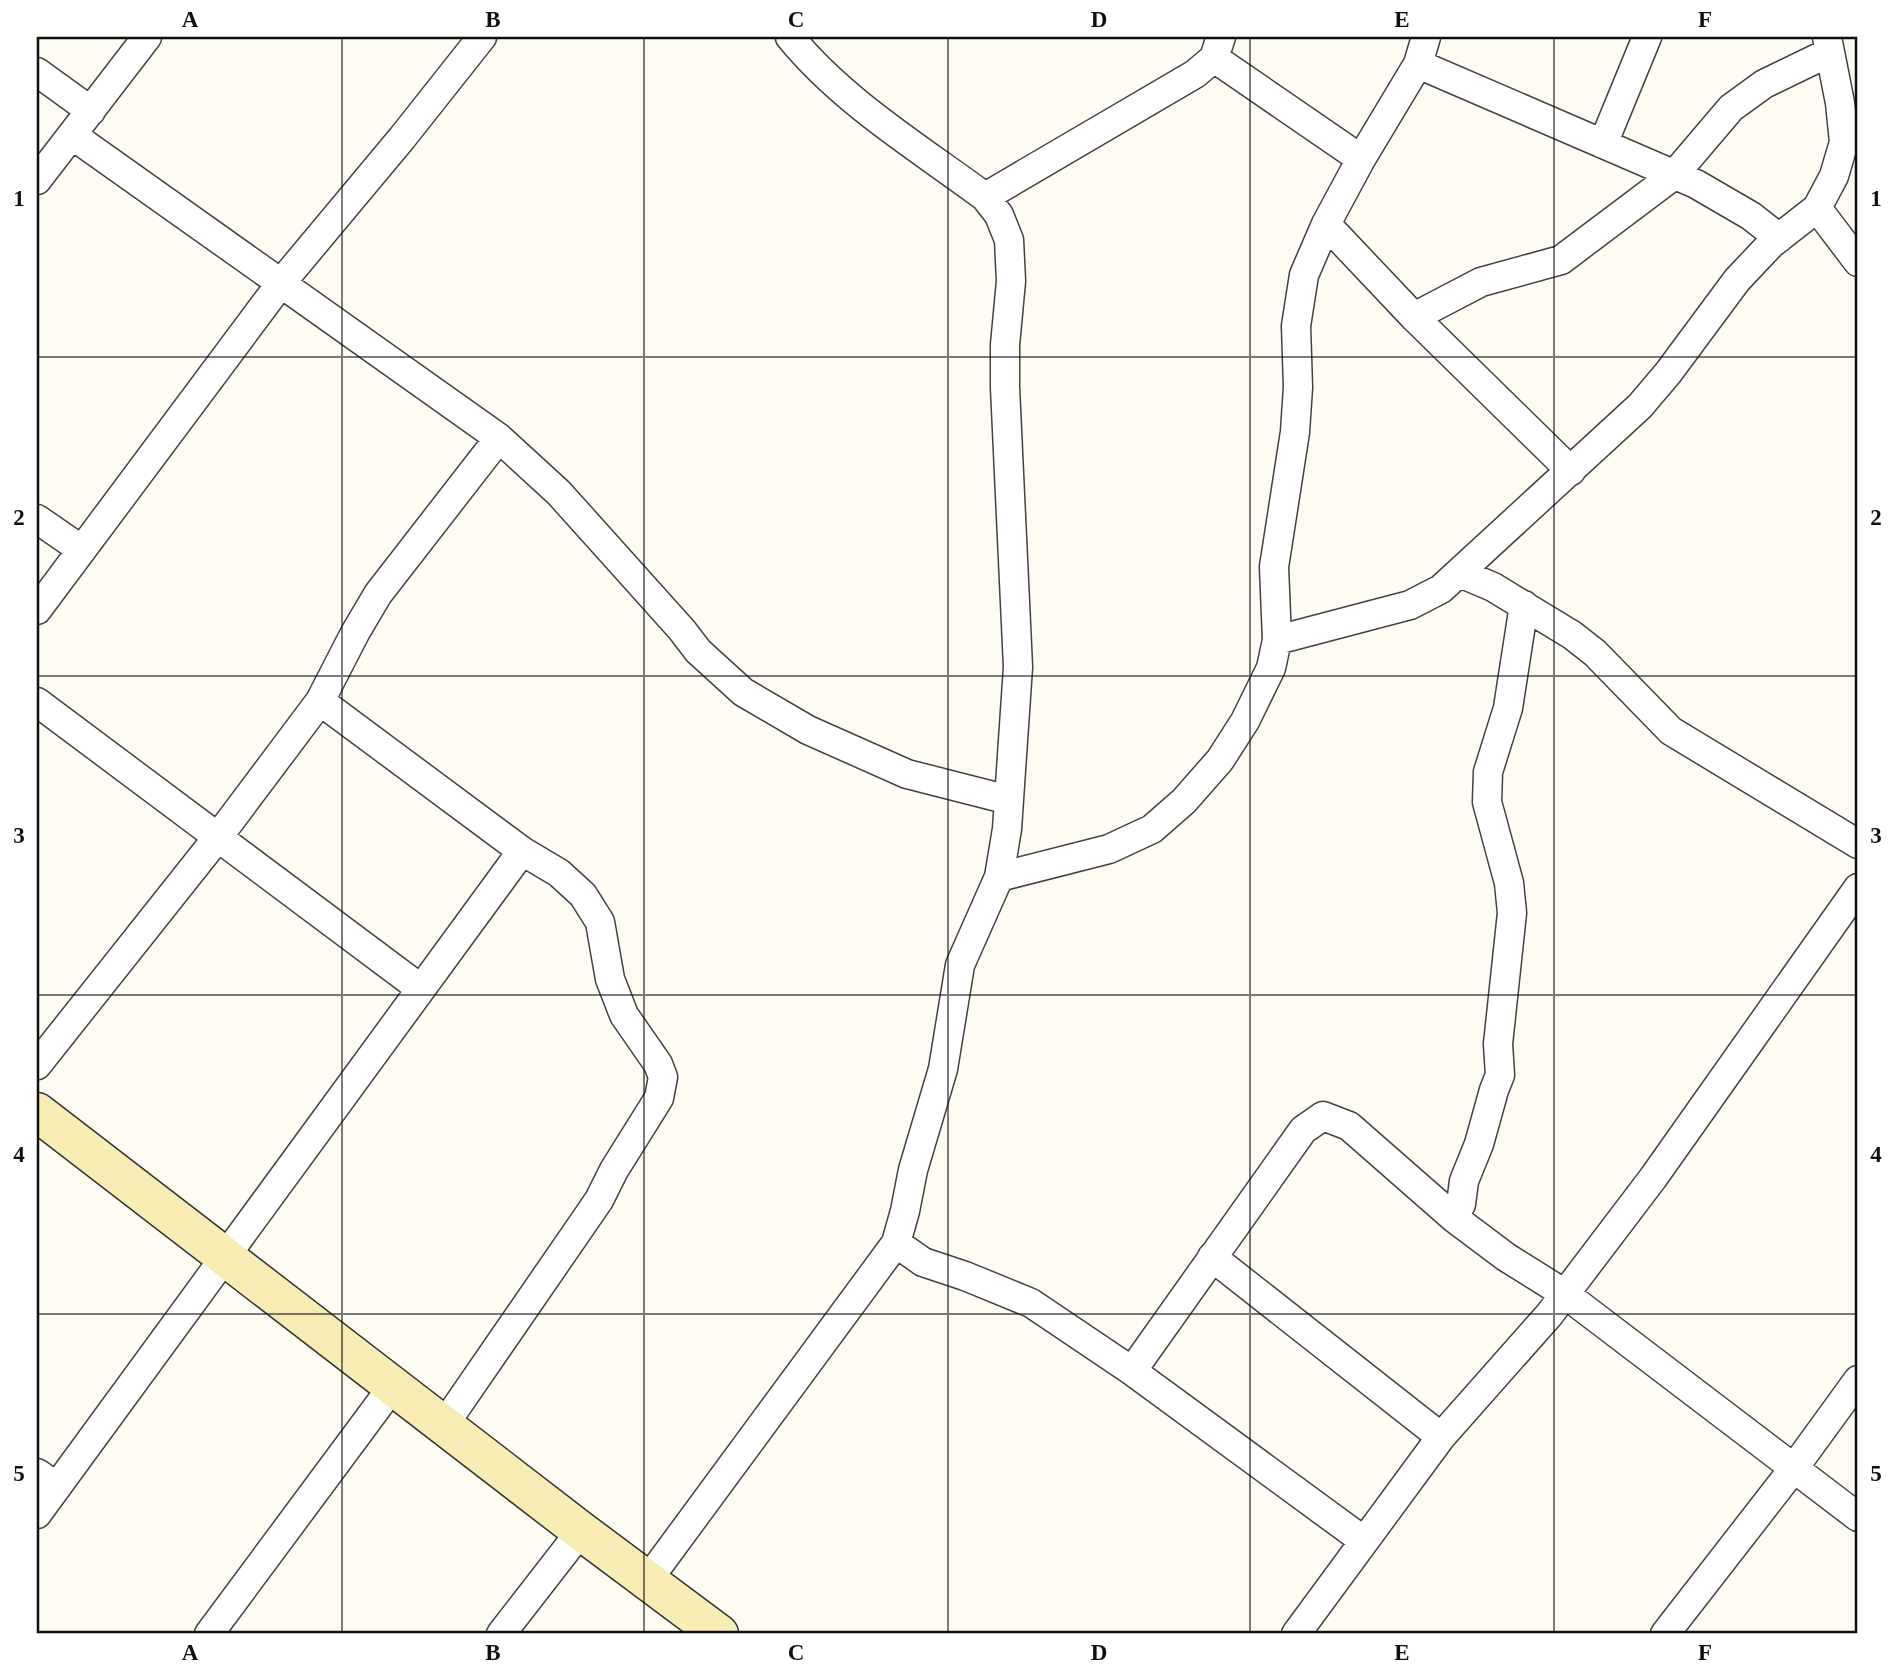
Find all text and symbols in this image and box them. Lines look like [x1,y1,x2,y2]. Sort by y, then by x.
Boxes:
text: A [182,7,199,32]
text: B [485,7,501,32]
text: C [788,7,804,32]
text: D [1091,7,1107,32]
text: E [1394,7,1410,32]
text: F [1698,7,1712,32]
text: 1 [13,186,25,211]
text: 1 [1870,186,1882,211]
text: 2 [13,505,25,530]
text: 2 [1870,505,1882,530]
text: 3 [13,823,25,848]
text: 3 [1870,823,1882,848]
text: 4 [13,1142,25,1167]
text: 4 [1870,1142,1882,1167]
text: 5 [13,1461,25,1486]
text: 5 [1870,1461,1882,1486]
text: A [182,1640,199,1665]
text: B [485,1640,501,1665]
text: C [788,1640,804,1665]
text: D [1091,1640,1107,1665]
text: E [1394,1640,1410,1665]
text: F [1698,1640,1712,1665]

